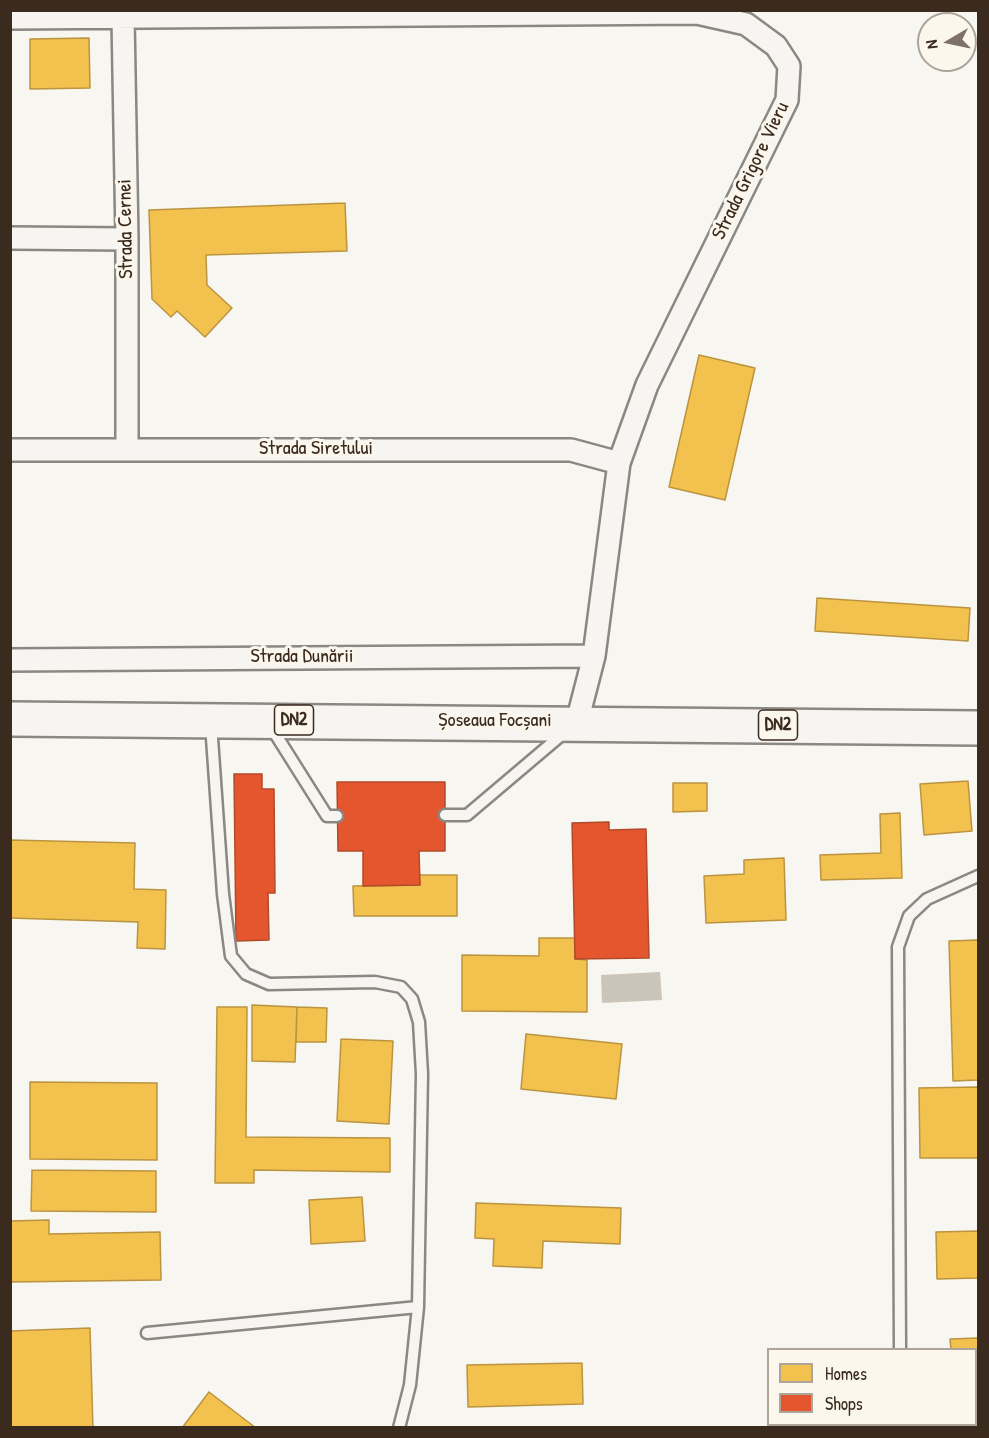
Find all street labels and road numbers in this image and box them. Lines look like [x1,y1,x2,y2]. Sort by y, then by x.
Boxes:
street label: Strada Grigore Vieru [707,98,795,244]
street label: Strada Cernei [113,179,139,279]
street label: Strada Siretului [259,437,373,461]
street label: Strada Dunării [251,645,353,669]
road number: DN2 [274,705,314,735]
street label: Șoseaua Focșani [438,709,552,733]
road number: DN2 [758,710,798,740]

